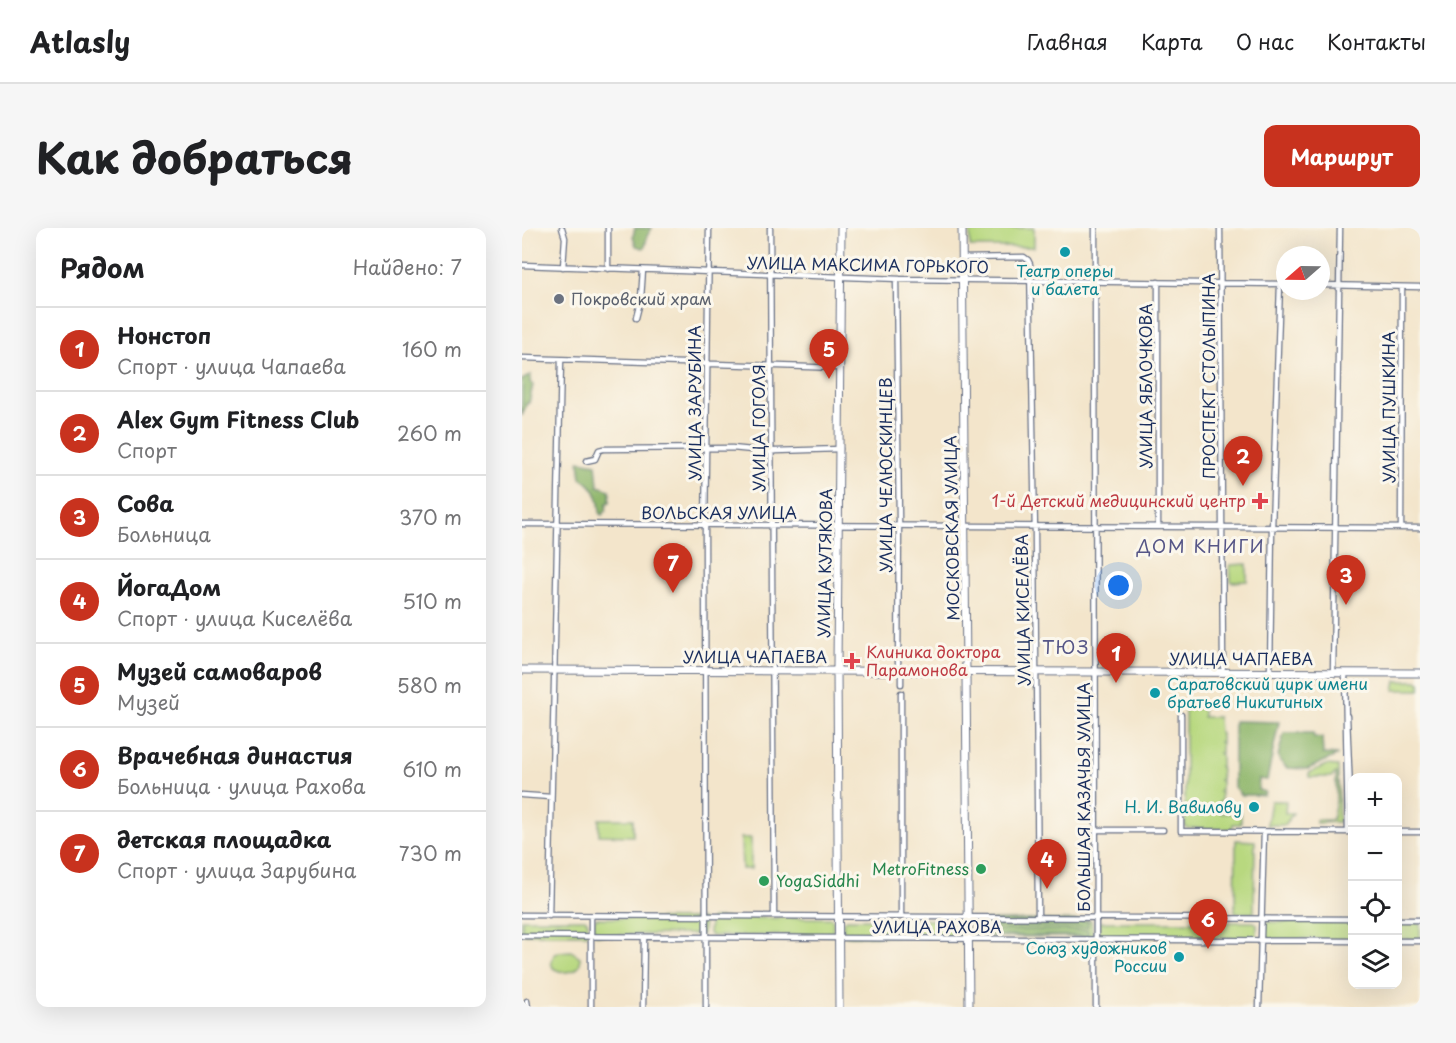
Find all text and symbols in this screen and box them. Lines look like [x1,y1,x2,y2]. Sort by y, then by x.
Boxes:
text: Atlasly [30,20,130,63]
text: Главная [1027,25,1108,57]
text: Карта [1141,25,1203,57]
text: О нас [1236,25,1294,57]
text: Контакты [1327,25,1426,57]
text: Как добраться [36,125,353,188]
button: Маршрут [1264,125,1420,187]
marker: Театр оперы и балета [1058,245,1072,259]
north arrow [1276,246,1330,300]
text: Рядом [60,248,145,287]
street label: УЛИЦА МАКСИМА ГОРЬКОГО [747,250,989,278]
text: Найдено: 7 [353,252,462,282]
place label: Театр оперы и балета [1016,258,1114,300]
street label: ПРОСПЕКТ СТОЛЫПИНА [1196,273,1220,479]
place label: Покровский храм [571,286,712,310]
marker: Покровский храм [552,292,566,306]
street label: УЛИЦА ЯБЛОЧКОВА [1133,303,1157,468]
text: Нонстоп [117,318,211,351]
street label: УЛИЦА ЗАРУБИНА [682,325,706,481]
pin: 5 [810,330,848,379]
street label: УЛИЦА ПУШКИНА [1376,331,1400,483]
text: 1 [75,334,84,364]
text: 160 m [402,334,462,364]
text: Спорт · улица Чапаева [117,351,346,381]
street label: УЛИЦА ГОГОЛЯ [746,364,770,492]
street label: УЛИЦА ЧЕЛЮСКИНЦЕВ [873,378,897,572]
text: Alex Gym Fitness Club [117,402,359,435]
text: 2 [72,418,87,448]
text: 260 m [397,418,462,448]
text: Спорт [117,435,177,465]
street label: МОСКОВСКАЯ УЛИЦА [937,435,965,621]
pin: 2 [1224,436,1262,486]
text: Сова [117,486,174,519]
street label: УЛИЦА КУТЯКОВА [811,488,837,638]
place label: 1-й Детский медицинский центр [992,488,1246,512]
marker: 1-й Детский медицинский центр [1251,492,1269,510]
street label: ВОЛЬСКАЯ УЛИЦА [641,500,797,524]
text: 3 [73,502,86,532]
text: 370 m [399,502,462,532]
text: Больница [117,519,211,549]
district label: ДОМ КНИГИ [1136,532,1265,559]
street label: УЛИЦА КИСЕЛЁВА [1009,533,1035,686]
pin: 7 [654,544,692,593]
pin: 3 [1326,556,1366,605]
text: ЙогаДом [117,570,221,603]
your location [1104,571,1133,600]
text: 4 [73,586,86,616]
text: 510 m [402,586,462,616]
text: Спорт · улица Киселёва [117,603,352,633]
district label: ТЮЗ [1042,633,1090,660]
pin: 1 [1096,634,1136,683]
place label: Клиника доктора Парамонова [866,639,1000,681]
street label: УЛИЦА ЧАПАЕВА [683,644,827,668]
street label: УЛИЦА ЧАПАЕВА [1169,646,1313,670]
marker: Клиника доктора Парамонова [843,652,861,670]
text: Музей самоваров [117,654,322,687]
text: 5 [73,670,86,700]
text: 580 m [397,670,462,700]
place label: Саратовский цирк имени братьев Никитиных [1167,671,1368,713]
street label: БОЛЬШАЯ КАЗАЧЬЯ УЛИЦА [1071,682,1095,912]
marker: Саратовский цирк имени братьев Никитиных [1148,686,1162,700]
text: Музей [117,687,180,717]
text: Врачебная династия [117,738,353,771]
text: 6 [72,754,87,784]
text: 610 m [402,754,462,784]
text: Больница · улица Рахова [117,771,366,801]
map controls [1348,773,1402,989]
button: + [1348,773,1402,827]
place label: Н. И. Вавилову [1124,794,1242,818]
marker: Н. И. Вавилову [1247,800,1261,814]
text: детская площадка [117,822,331,855]
button: − [1348,827,1402,881]
text: 7 [74,838,85,868]
text: 730 m [399,838,462,868]
pin: 4 [1028,840,1066,889]
text: Спорт · улица Зарубина [117,855,356,885]
place label: MetroFitness [872,856,969,880]
marker: MetroFitness [974,862,988,876]
place label: YogaSiddhi [776,868,860,892]
marker: YogaSiddhi [757,874,771,888]
button: locate [1348,881,1402,935]
pin: 6 [1188,900,1228,949]
street label: УЛИЦА РАХОВА [872,914,1002,938]
place label: Союз художников России [1026,935,1167,977]
button: layers [1348,935,1402,989]
marker: Союз художников России [1172,950,1186,964]

